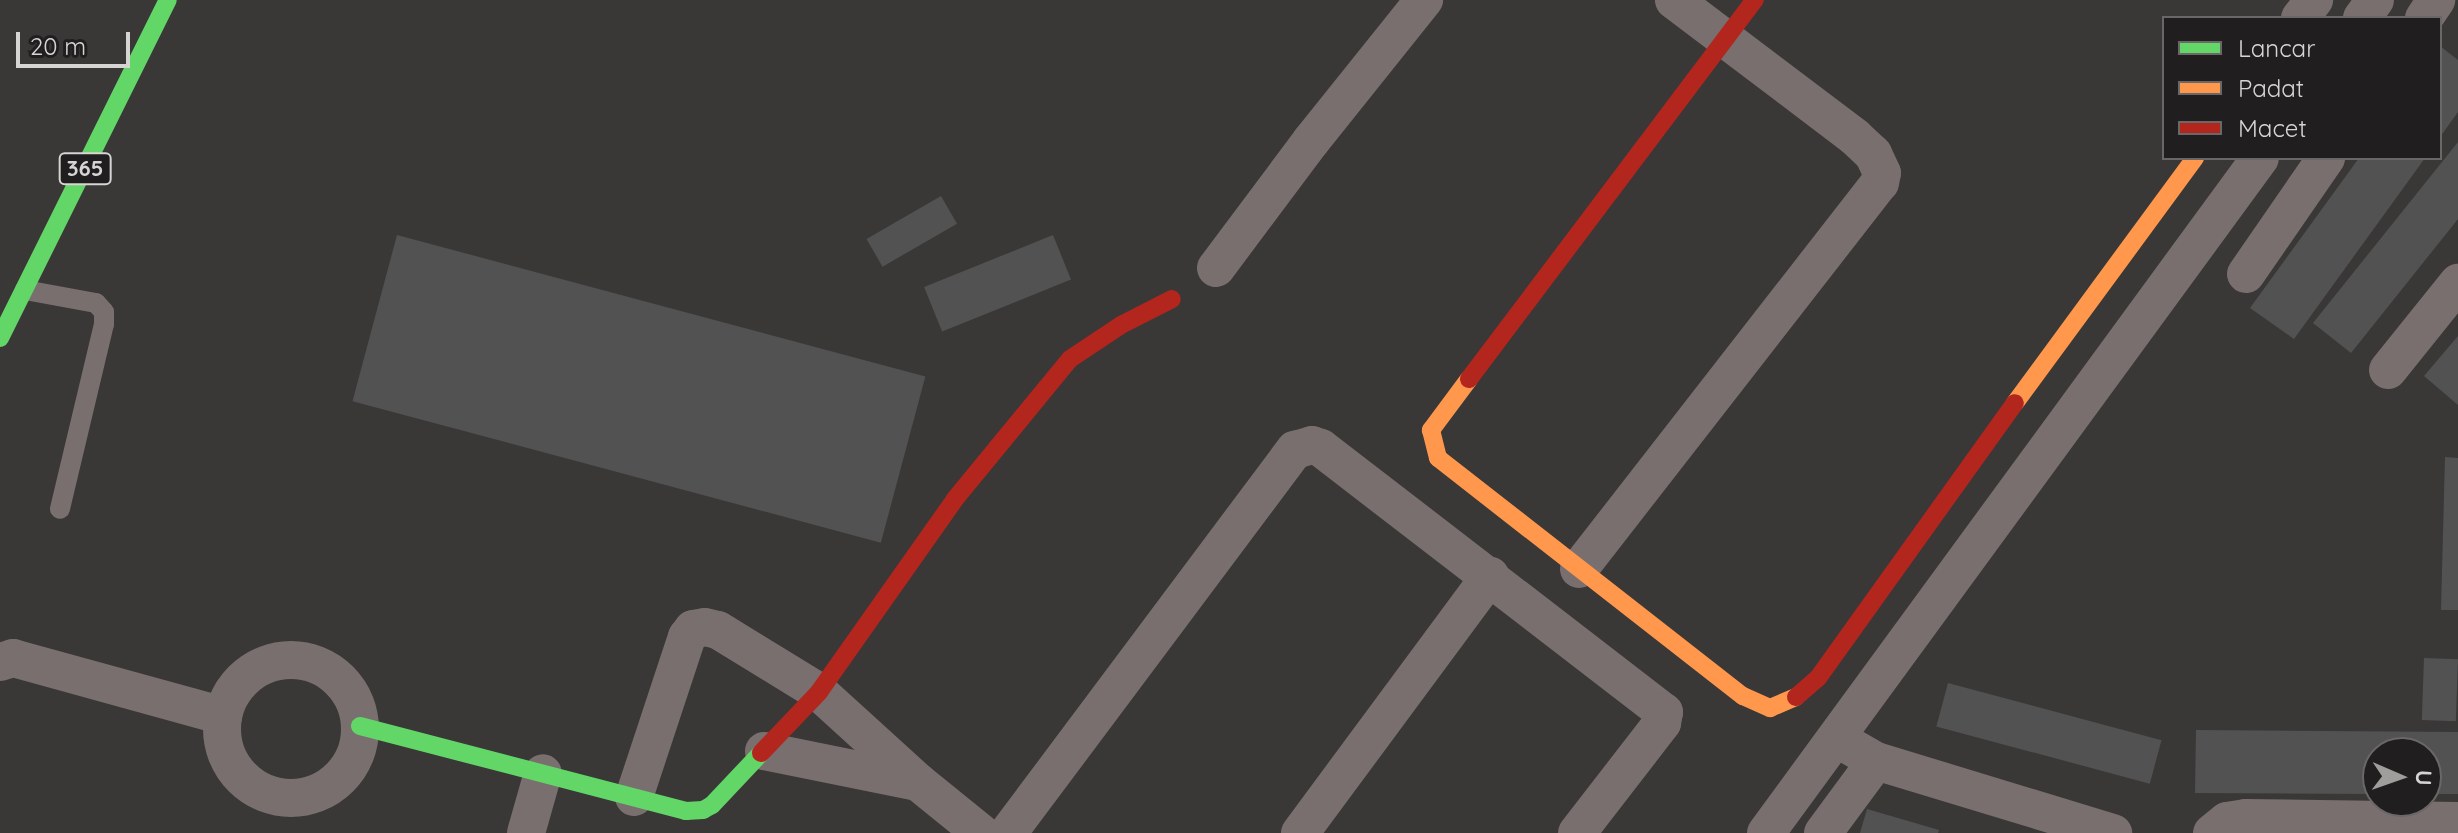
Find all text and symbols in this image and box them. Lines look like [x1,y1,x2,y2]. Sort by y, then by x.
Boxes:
scale bar [20,16,134,66]
legend [2162,16,2442,160]
text: 20 m [30,31,86,61]
text: Lancar [2238,33,2315,63]
text: Padat [2238,73,2304,103]
text: Macet [2238,113,2307,143]
road number: 365 [57,151,113,187]
north arrow [2362,737,2442,817]
text: U [2410,770,2438,786]

